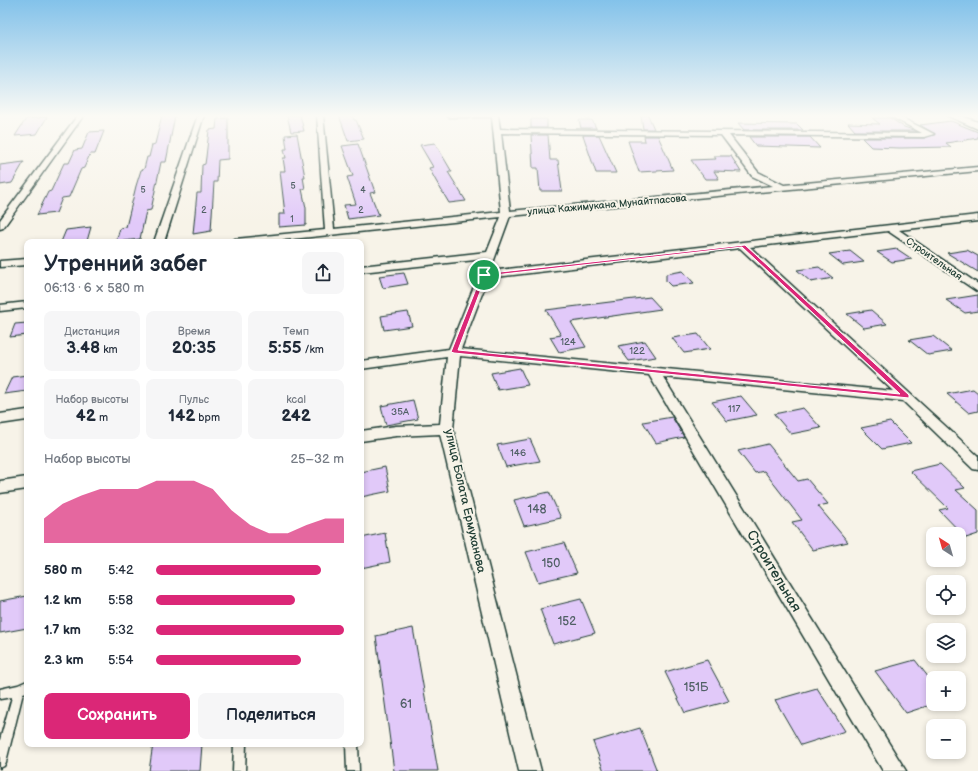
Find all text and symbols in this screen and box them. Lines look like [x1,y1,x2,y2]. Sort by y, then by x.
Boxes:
house number: 5 [290,181,296,192]
house number: 5 [140,185,146,196]
house number: 4 [360,185,366,196]
street label: улица Кажимукана Мунайтпасова [527,192,687,218]
house number: 2 [201,205,207,216]
house number: 2 [358,205,364,216]
house number: 1 [290,214,294,225]
street label: Строительная [904,235,965,283]
text: Утренний забег [44,251,207,278]
button: share [302,252,344,294]
pin [467,258,501,292]
icon: arrive [473,264,495,286]
text: 06:13 · 6 × 580 m [44,280,144,296]
text: Дистанция [64,325,120,338]
text: Время [178,325,210,338]
text: Темп [283,325,309,338]
house number: 124 [560,336,576,348]
text: 3.48 [66,338,100,358]
text: 20:35 [172,338,216,358]
text: 5:55 [268,338,302,358]
text: km [100,343,118,356]
text: /km [302,343,324,356]
house number: 122 [629,345,645,357]
text: Набор высоты [55,393,129,406]
text: Пульс [179,393,209,406]
text: kcal [286,393,306,406]
house number: 117 [728,403,740,415]
text: 42 [76,406,96,426]
text: 142 [168,406,195,426]
text: 242 [281,406,311,426]
house number: 35А [391,406,410,418]
text: m [96,411,108,424]
text: bpm [195,411,220,424]
street label: улица Болата Ермуханова [441,428,489,574]
house number: 146 [510,447,526,459]
text: Набор высоты [44,451,131,467]
text: 25–32 m [290,451,344,467]
house number: 148 [528,502,546,517]
street label: Строительная [743,527,805,615]
north arrow [926,527,966,567]
map controls [926,527,966,759]
house number: 150 [542,556,560,571]
text: 580 m [44,562,82,578]
text: 5:42 [108,562,134,578]
button: locate [926,575,966,615]
text: 1.2 km [44,592,82,608]
text: 5:58 [108,592,133,608]
house number: 152 [558,614,576,629]
text: 1.7 km [44,622,81,638]
text: 5:32 [108,622,134,638]
button: layers [926,623,966,663]
text: 2.3 km [44,652,84,668]
text: 5:54 [108,652,133,668]
button: + [926,671,966,711]
house number: 151Б [684,680,709,695]
button: Сохранить [44,693,190,739]
button: Поделиться [198,693,344,739]
house number: 61 [400,697,412,712]
button: − [926,719,966,759]

